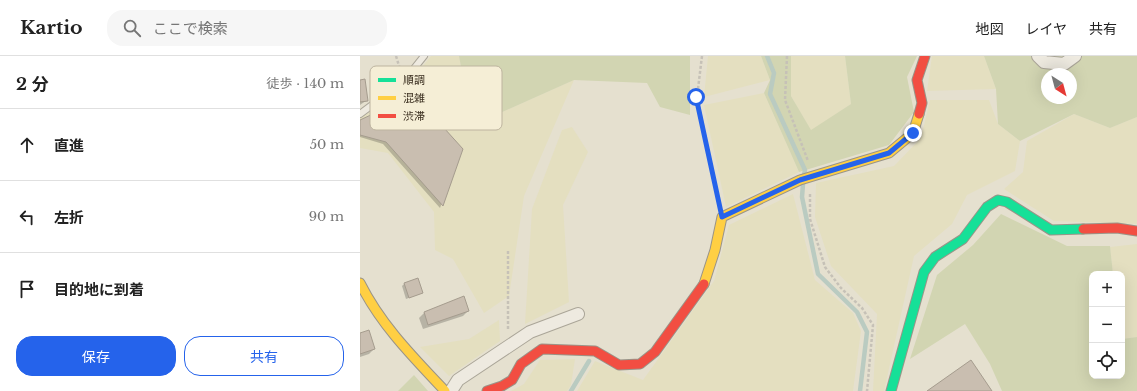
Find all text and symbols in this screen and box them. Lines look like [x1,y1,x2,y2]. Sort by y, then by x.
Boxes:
search box [107,10,387,46]
text: Kartio [20,16,83,39]
icon: search [121,17,143,39]
text: ここで検索 [153,19,228,38]
text: 地図 [975,20,1003,38]
text: レイヤ [1025,20,1067,38]
text: 共有 [1089,20,1117,38]
legend [370,66,502,130]
north arrow [1041,68,1077,104]
text: 順調 [403,73,425,87]
text: 2 分 [16,74,49,95]
text: 徒歩 · 140 m [266,75,344,92]
route start [687,88,705,106]
text: 混雑 [403,91,425,105]
text: 渋滞 [403,109,425,123]
route end [904,124,922,142]
icon: ahead [16,134,38,156]
text: 直進 [54,136,84,155]
text: 50 m [310,136,344,153]
icon: left [16,206,38,228]
text: 左折 [54,208,84,227]
text: 90 m [309,208,344,225]
map controls [1089,271,1125,379]
button: + [1089,271,1125,307]
icon: arrive [16,278,38,300]
text: 目的地に到着 [54,280,144,299]
button: − [1089,307,1125,343]
button: 保存 [16,336,176,376]
button: 共有 [184,336,344,376]
button: locate [1089,343,1125,379]

